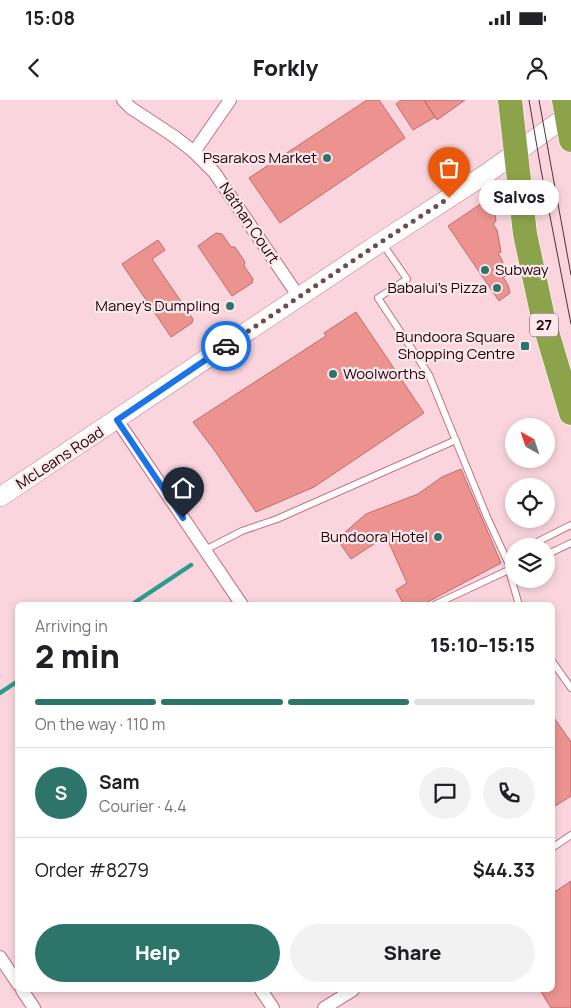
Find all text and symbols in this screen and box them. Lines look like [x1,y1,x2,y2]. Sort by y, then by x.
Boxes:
text: 15:08 [25,5,75,31]
text: Forkly [253,53,318,83]
icon: back [20,54,48,82]
icon: person [523,54,551,82]
place label: Psarakos Market [203,147,317,168]
pin [428,147,470,198]
marker: Psarakos Market [321,152,333,164]
icon: bag [435,154,463,182]
street label: Nathan Court [215,178,284,267]
callout: Salvos [479,180,559,216]
text: Salvos [493,186,545,208]
place label: Subway [495,259,549,280]
marker: Subway [479,264,491,276]
place label: Babalui’s Pizza [387,277,487,298]
marker: Babalui’s Pizza [491,282,503,294]
place label: Maney's Dumpling [95,295,220,316]
marker: Maney's Dumpling [224,300,236,312]
road number: 27 [530,314,558,336]
courier [201,321,251,371]
place label: Bundoora Square Shopping Centre [396,326,515,364]
icon: car [212,332,240,360]
marker: Bundoora Square Shopping Centre [519,340,531,352]
place label: Woolworths [343,363,426,384]
marker: Woolworths [327,368,339,380]
north arrow [505,418,555,468]
map controls [505,418,555,588]
street label: McLeans Road [12,421,108,494]
pin [162,467,204,518]
icon: home [169,474,197,502]
button: locate [505,478,555,528]
place label: Bundoora Hotel [321,526,428,547]
marker: Bundoora Hotel [432,531,444,543]
button: layers [505,538,555,588]
text: Arriving in [35,615,108,637]
text: 15:10–15:15 [430,632,535,658]
text: 2 min [35,634,120,678]
text: On the way · 110 m [35,713,165,735]
button: chat [419,767,471,819]
button: phone [483,767,535,819]
text: Sam [99,769,140,795]
text: S [55,780,67,806]
text: Courier · 4.4 [99,795,187,817]
text: Order #8279 [35,857,149,883]
text: $44.33 [473,857,535,883]
button: Help [35,924,280,982]
button: Share [290,924,535,982]

